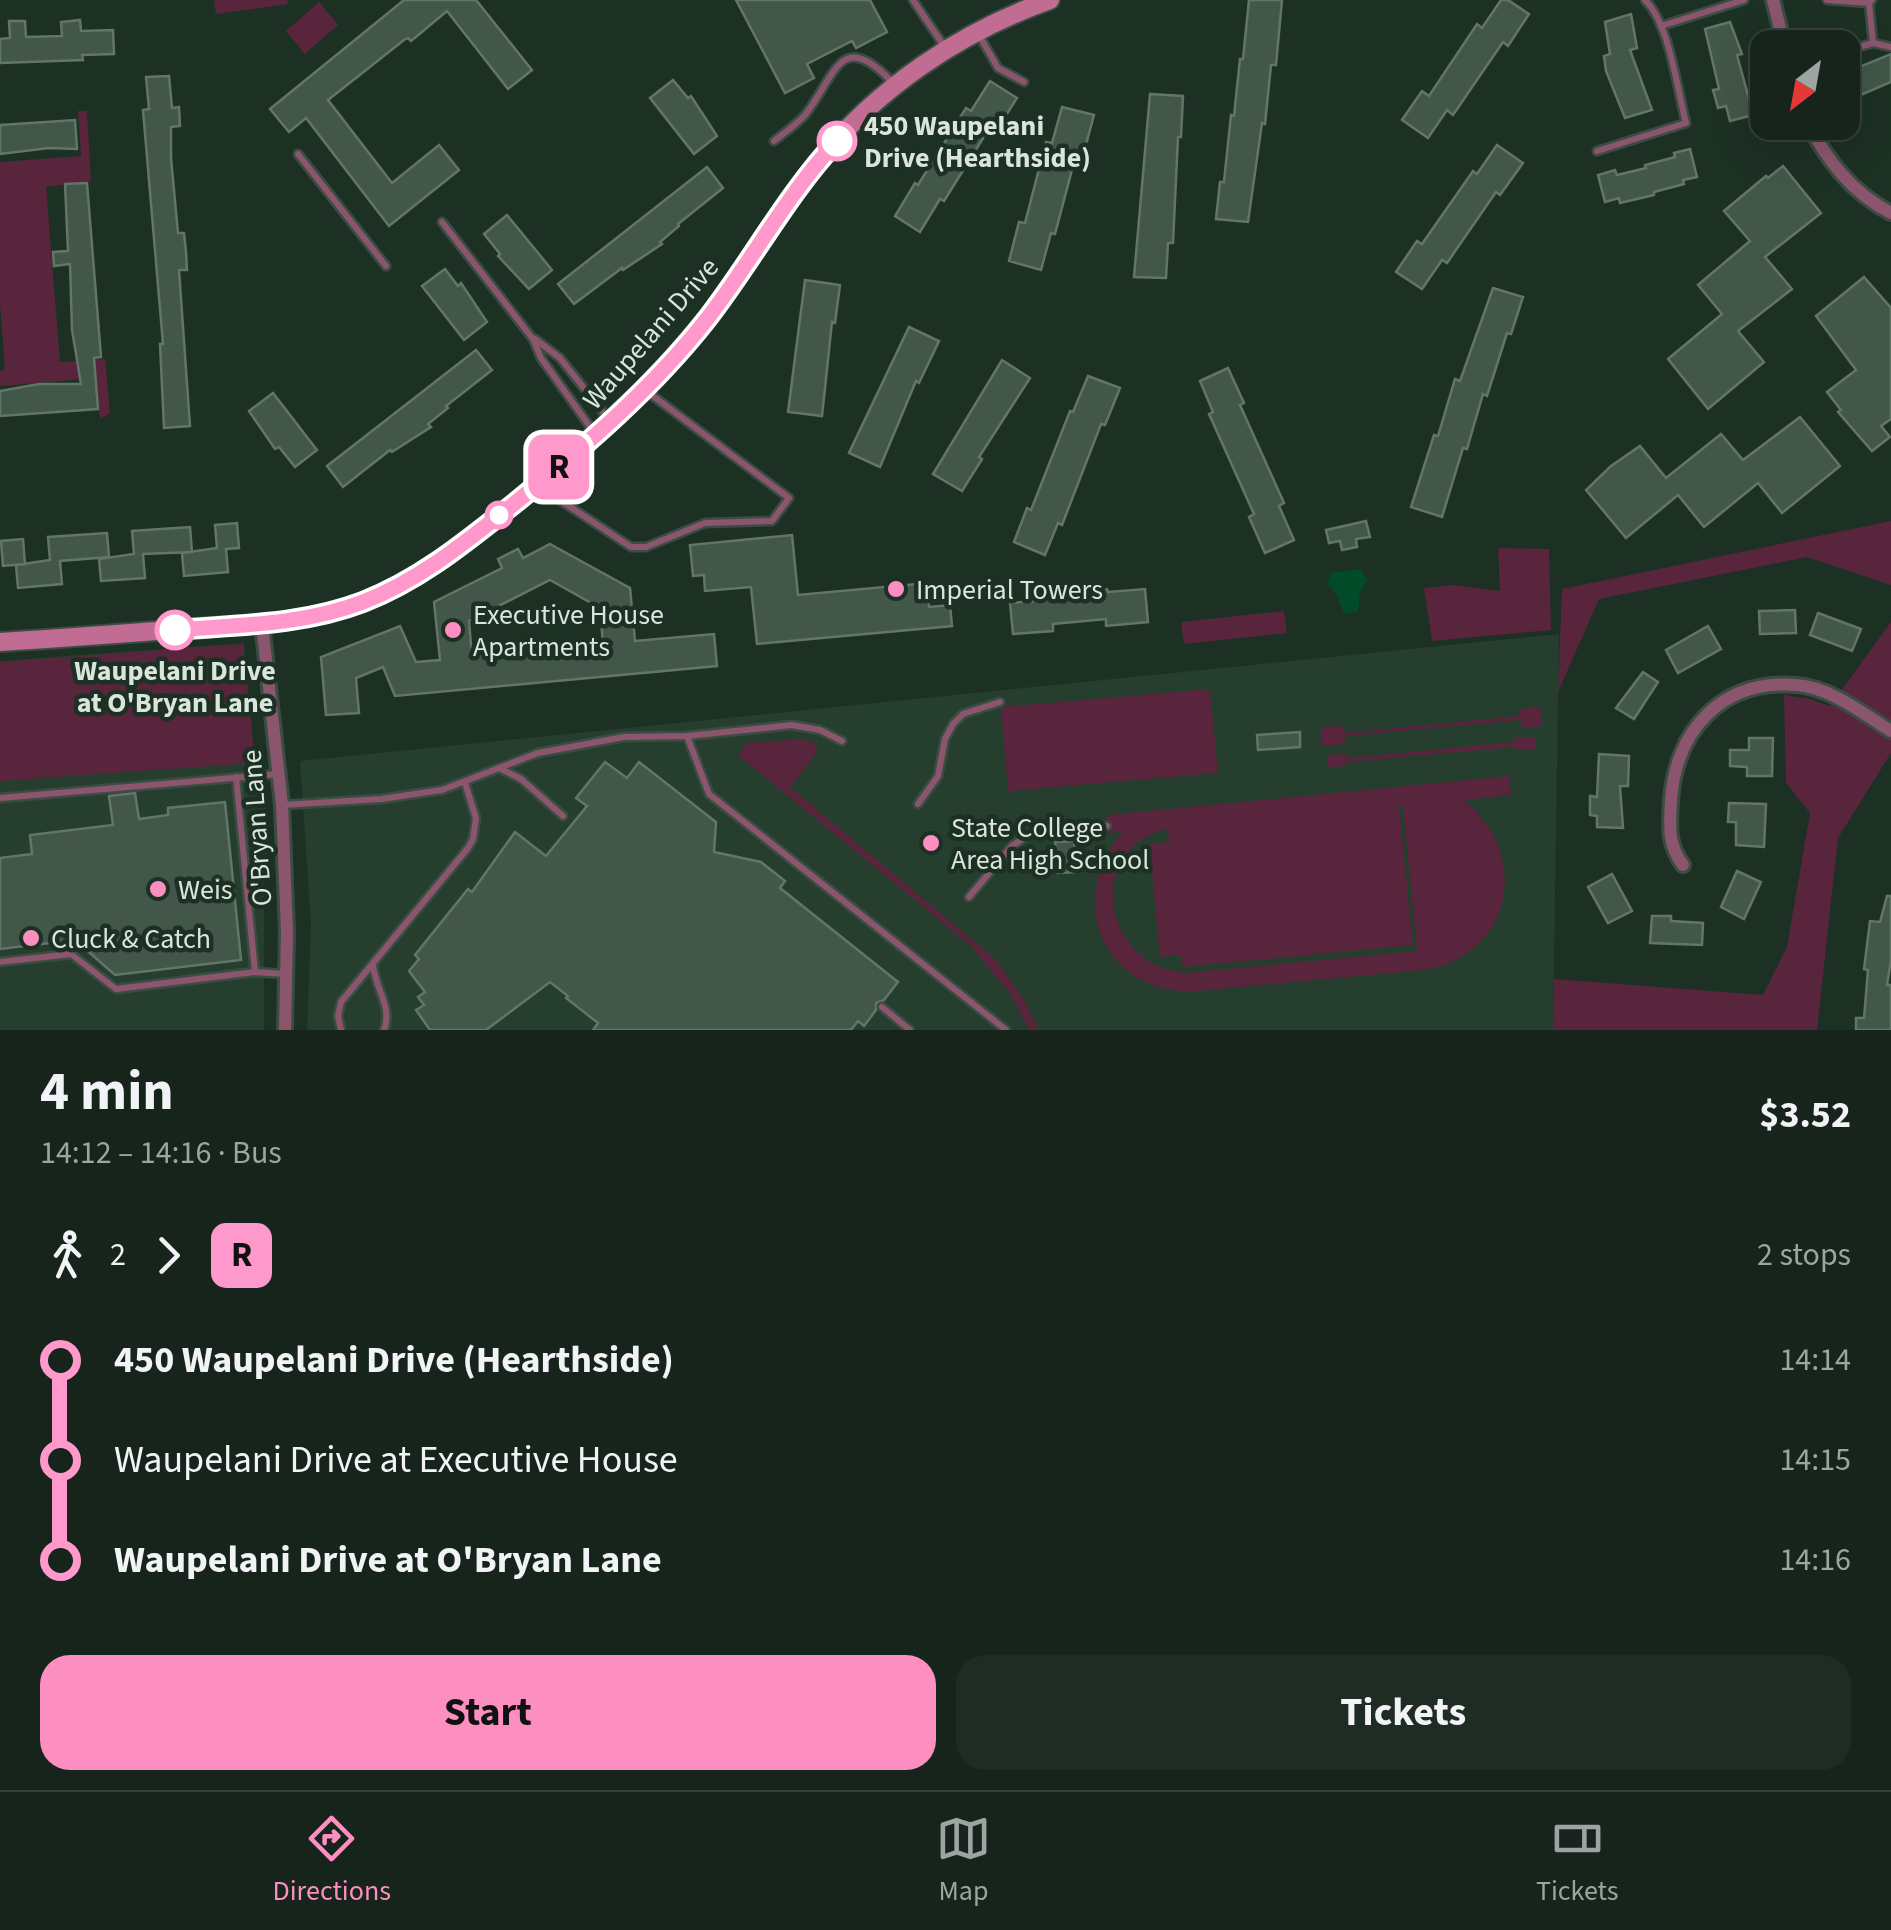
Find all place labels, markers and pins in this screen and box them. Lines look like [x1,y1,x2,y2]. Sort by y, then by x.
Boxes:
place label: 450 Waupelani Drive (Hearthside) [864,106,1091,178]
marker: 450 Waupelani Drive (Hearthside) [818,122,856,160]
unlabelled marker [486,502,512,528]
place label: Imperial Towers [916,570,1103,610]
marker: Imperial Towers [885,578,907,600]
place label: Executive House Apartments [473,595,664,667]
marker: Waupelani Drive at O'Bryan Lane [156,611,194,649]
marker: Executive House Apartments [442,619,464,641]
place label: Waupelani Drive at O'Bryan Lane [74,651,276,723]
place label: State College Area High School [951,808,1149,880]
marker: State College Area High School [920,832,942,854]
place label: Weis [178,870,233,910]
marker: Weis [147,878,169,900]
place label: Cluck & Catch [51,919,211,959]
marker: Cluck & Catch [20,927,42,949]

